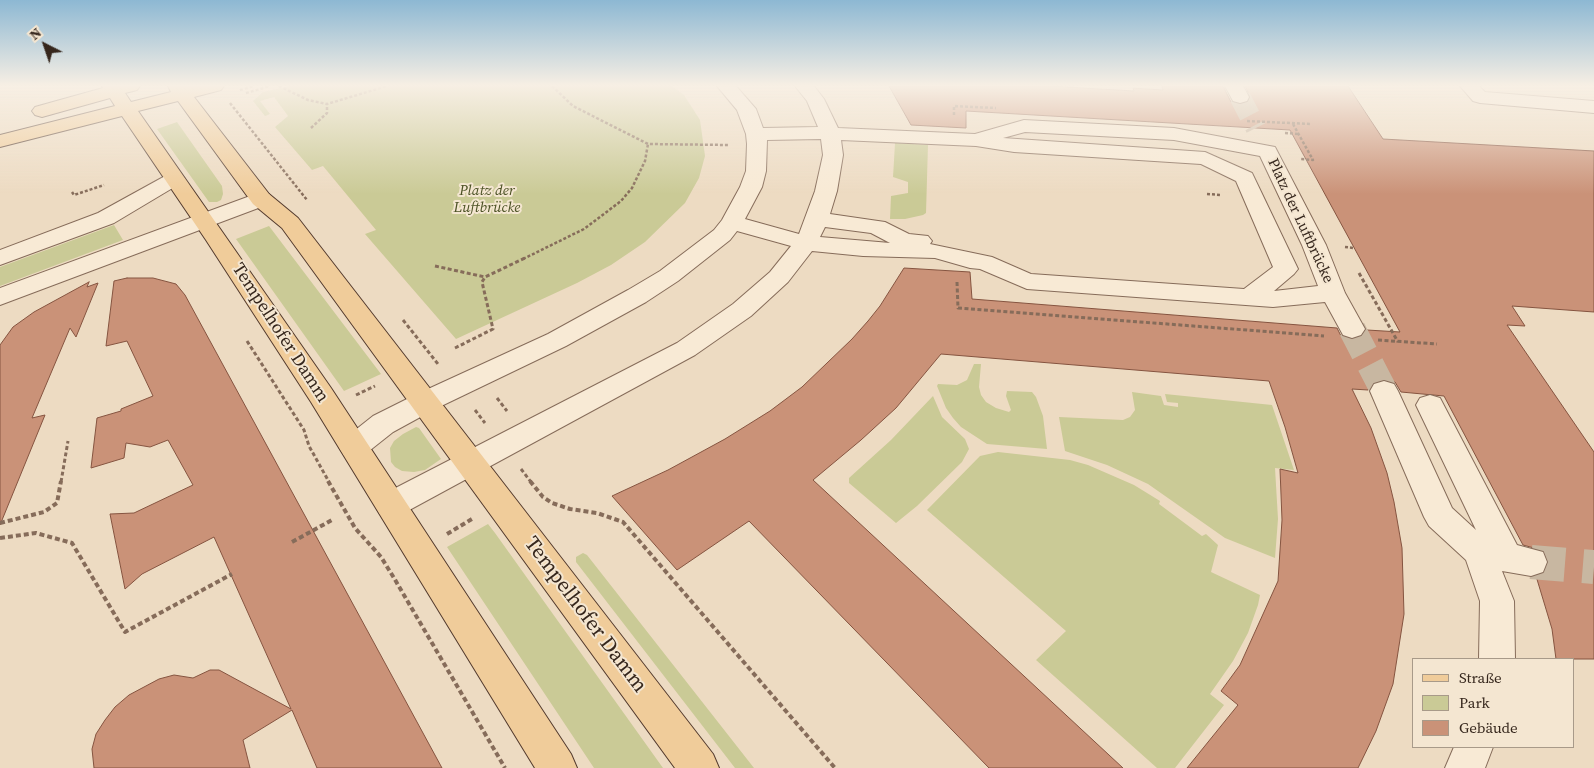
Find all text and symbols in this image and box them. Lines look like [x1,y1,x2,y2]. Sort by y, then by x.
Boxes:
north arrow [20,20,70,70]
text: N [25,23,46,45]
street label: Platz der Luftbrücke [1263,156,1337,286]
park label: Platz der Luftbrücke [454,182,520,217]
street label: Tempelhofer Damm [227,259,333,407]
street label: Tempelhofer Damm [518,532,652,698]
legend [1412,658,1574,748]
text: Straße [1459,667,1502,688]
text: Park [1459,692,1490,713]
text: Gebäude [1459,717,1518,738]

